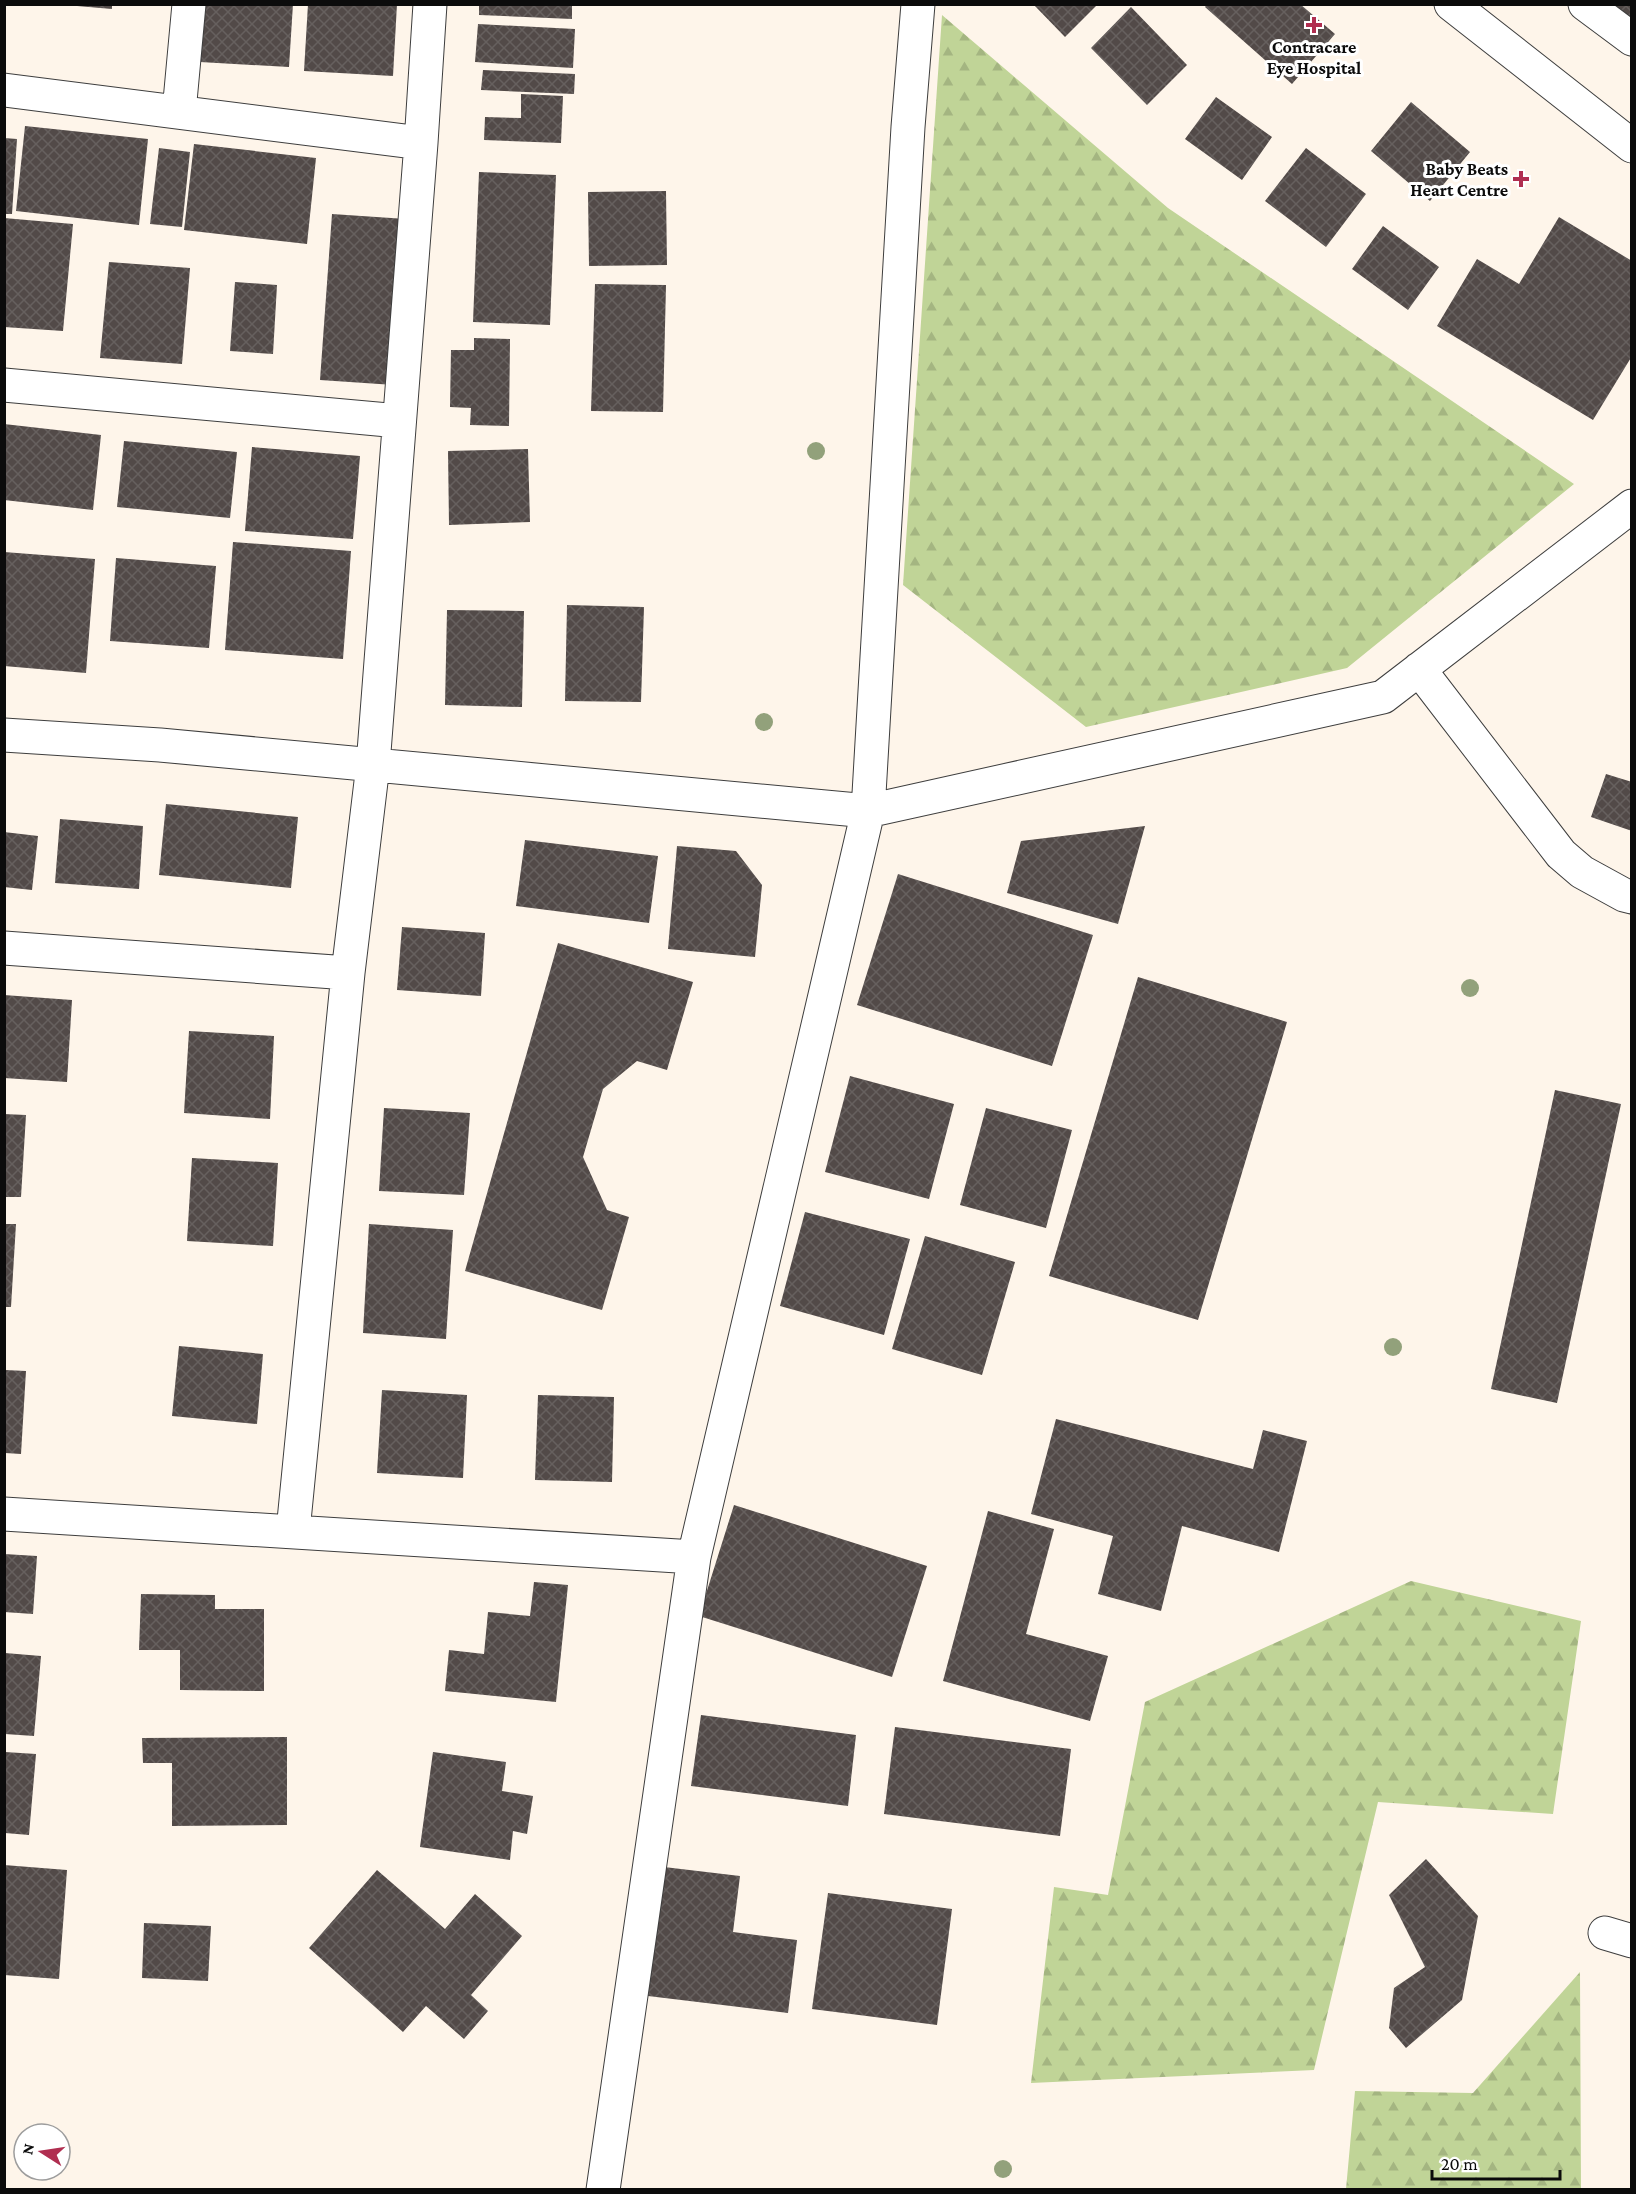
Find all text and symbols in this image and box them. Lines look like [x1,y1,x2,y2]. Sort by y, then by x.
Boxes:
marker: Contracare Eye Hospital [1305,16,1323,34]
place label: Contracare Eye Hospital [1267,37,1361,78]
place label: Baby Beats Heart Centre [1410,159,1508,200]
marker: Baby Beats Heart Centre [1512,170,1530,188]
north arrow [12,2122,72,2182]
text: N [18,2142,37,2156]
scale bar [1432,2143,1560,2181]
text: 20 m [1441,2154,1478,2174]

